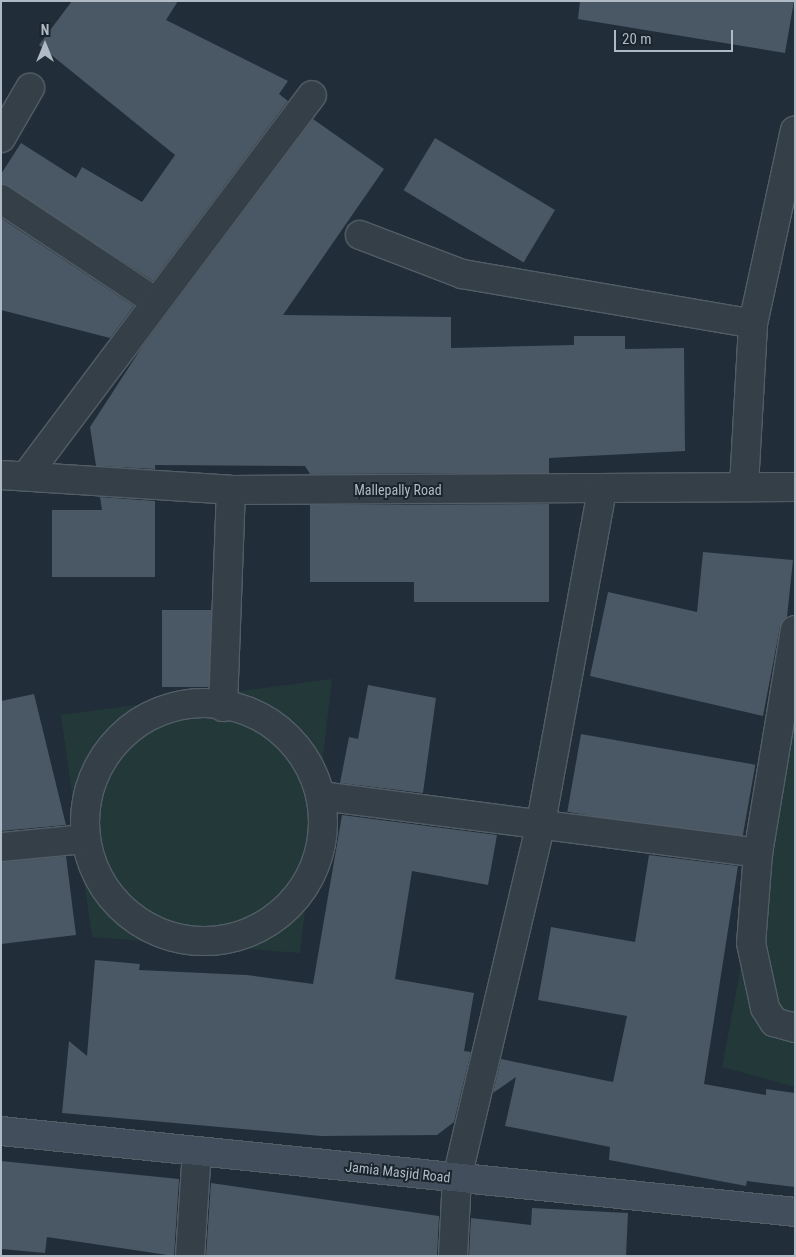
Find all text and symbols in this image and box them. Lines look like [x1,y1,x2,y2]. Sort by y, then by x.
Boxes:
north arrow [20,20,70,70]
scale bar [616,20,735,52]
text: N [41,22,49,38]
text: 20 m [622,30,652,48]
street label: Mallepally Road [354,482,442,498]
street label: Jamia Masjid Road [345,1158,451,1186]

